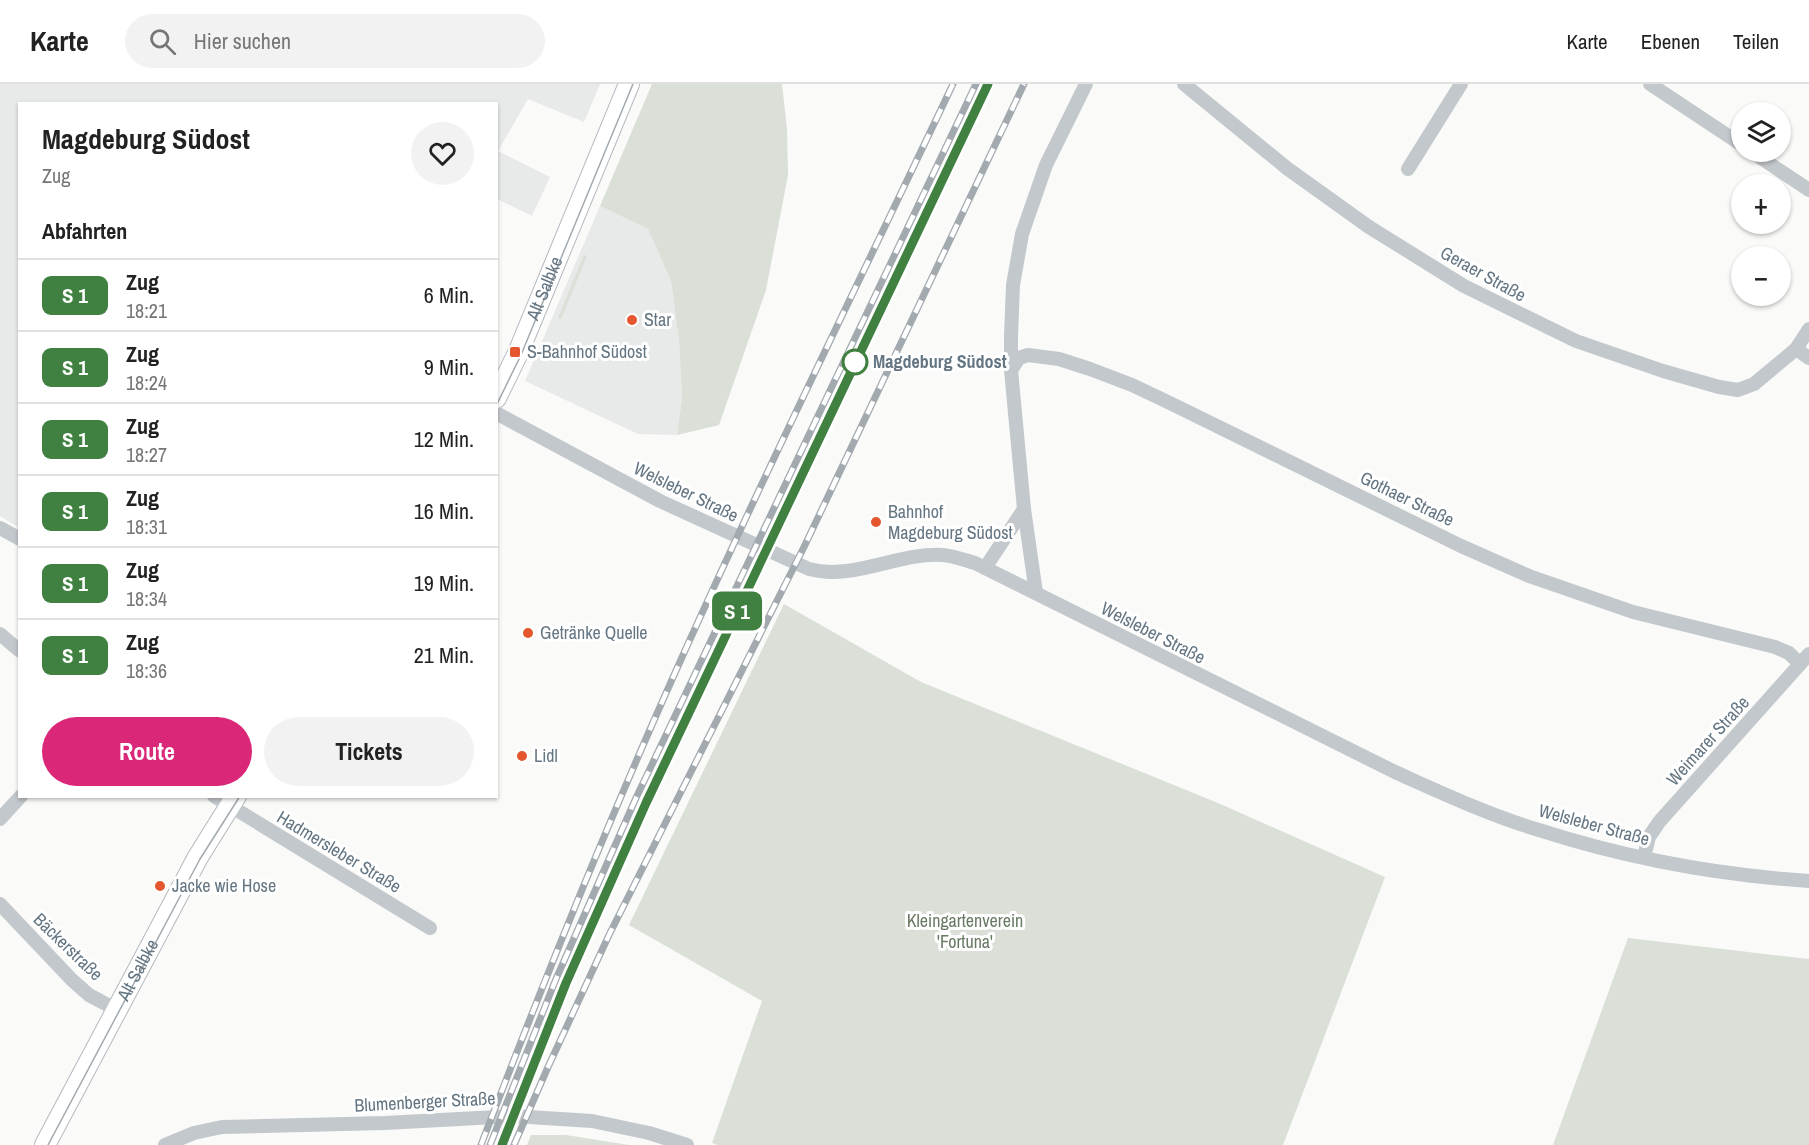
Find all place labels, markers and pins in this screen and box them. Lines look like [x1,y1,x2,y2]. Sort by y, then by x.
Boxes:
place label: Star [644,307,671,332]
marker: Star [625,313,639,327]
place label: S-Bahnhof Südost [527,339,647,364]
marker: S-Bahnhof Südost [508,345,522,359]
marker: Magdeburg Südost [842,349,868,375]
place label: Magdeburg Südost [873,349,1007,374]
place label: Bahnhof Magdeburg Südost [888,499,1013,545]
marker: Bahnhof Magdeburg Südost [869,515,883,529]
place label: Getränke Quelle [540,620,647,645]
marker: Getränke Quelle [521,626,535,640]
place label: Lidl [534,743,558,768]
marker: Lidl [515,749,529,763]
place label: Jacke wie Hose [172,873,276,898]
marker: Jacke wie Hose [153,879,167,893]

